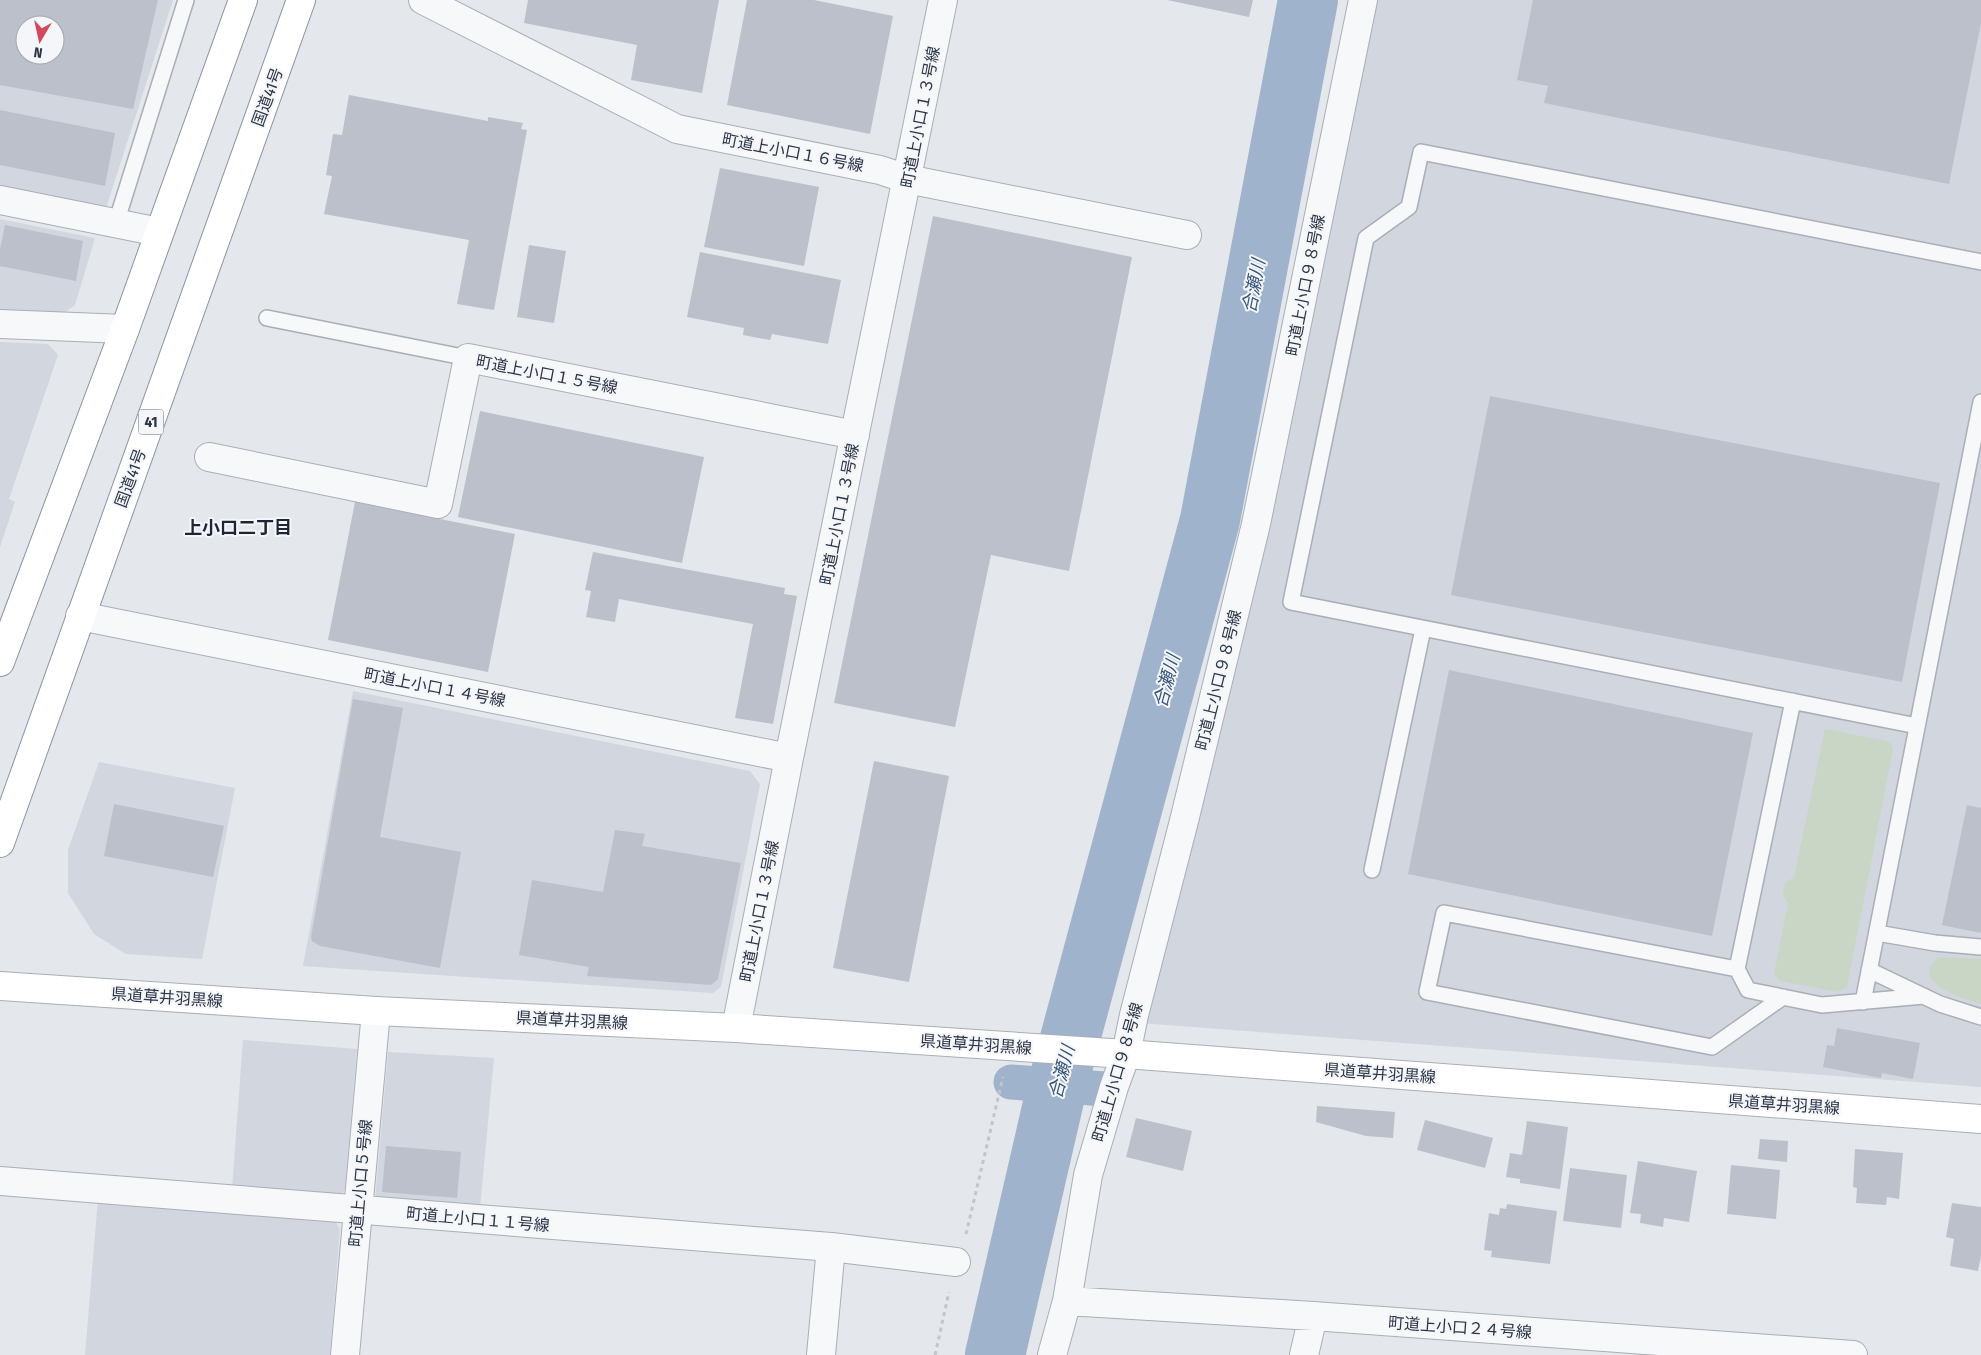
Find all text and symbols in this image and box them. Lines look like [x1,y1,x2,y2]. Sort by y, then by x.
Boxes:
north arrow [15,15,65,65]
text: N [33,43,44,61]
street label: 町道上小口１３号線 [897,45,944,190]
street label: 国道41号 [248,65,287,129]
street label: 町道上小口１６号線 [720,129,865,176]
street label: 町道上小口９８号線 [1282,213,1329,358]
water label: 合瀬川 [1238,255,1270,315]
street label: 町道上小口１５号線 [474,351,619,398]
road number: 41 [138,410,164,434]
street label: 町道上小口１３号線 [816,442,863,587]
street label: 国道41号 [111,446,150,510]
district label: 上小口二丁目 [184,517,292,539]
street label: 町道上小口９８号線 [1192,608,1245,752]
water label: 合瀬川 [1149,650,1185,710]
street label: 町道上小口１４号線 [362,664,507,711]
street label: 町道上小口１３号線 [736,839,783,984]
street label: 県道草井羽黒線 [110,984,223,1011]
street label: 町道上小口９８号線 [1089,1000,1146,1144]
street label: 県道草井羽黒線 [516,1008,628,1033]
street label: 県道草井羽黒線 [919,1031,1032,1058]
water label: 合瀬川 [1044,1041,1080,1101]
street label: 県道草井羽黒線 [1323,1060,1436,1087]
street label: 県道草井羽黒線 [1727,1091,1840,1118]
street label: 町道上小口５号線 [345,1118,376,1248]
street label: 町道上小口１１号線 [405,1204,551,1235]
street label: 町道上小口２４号線 [1387,1313,1532,1342]

